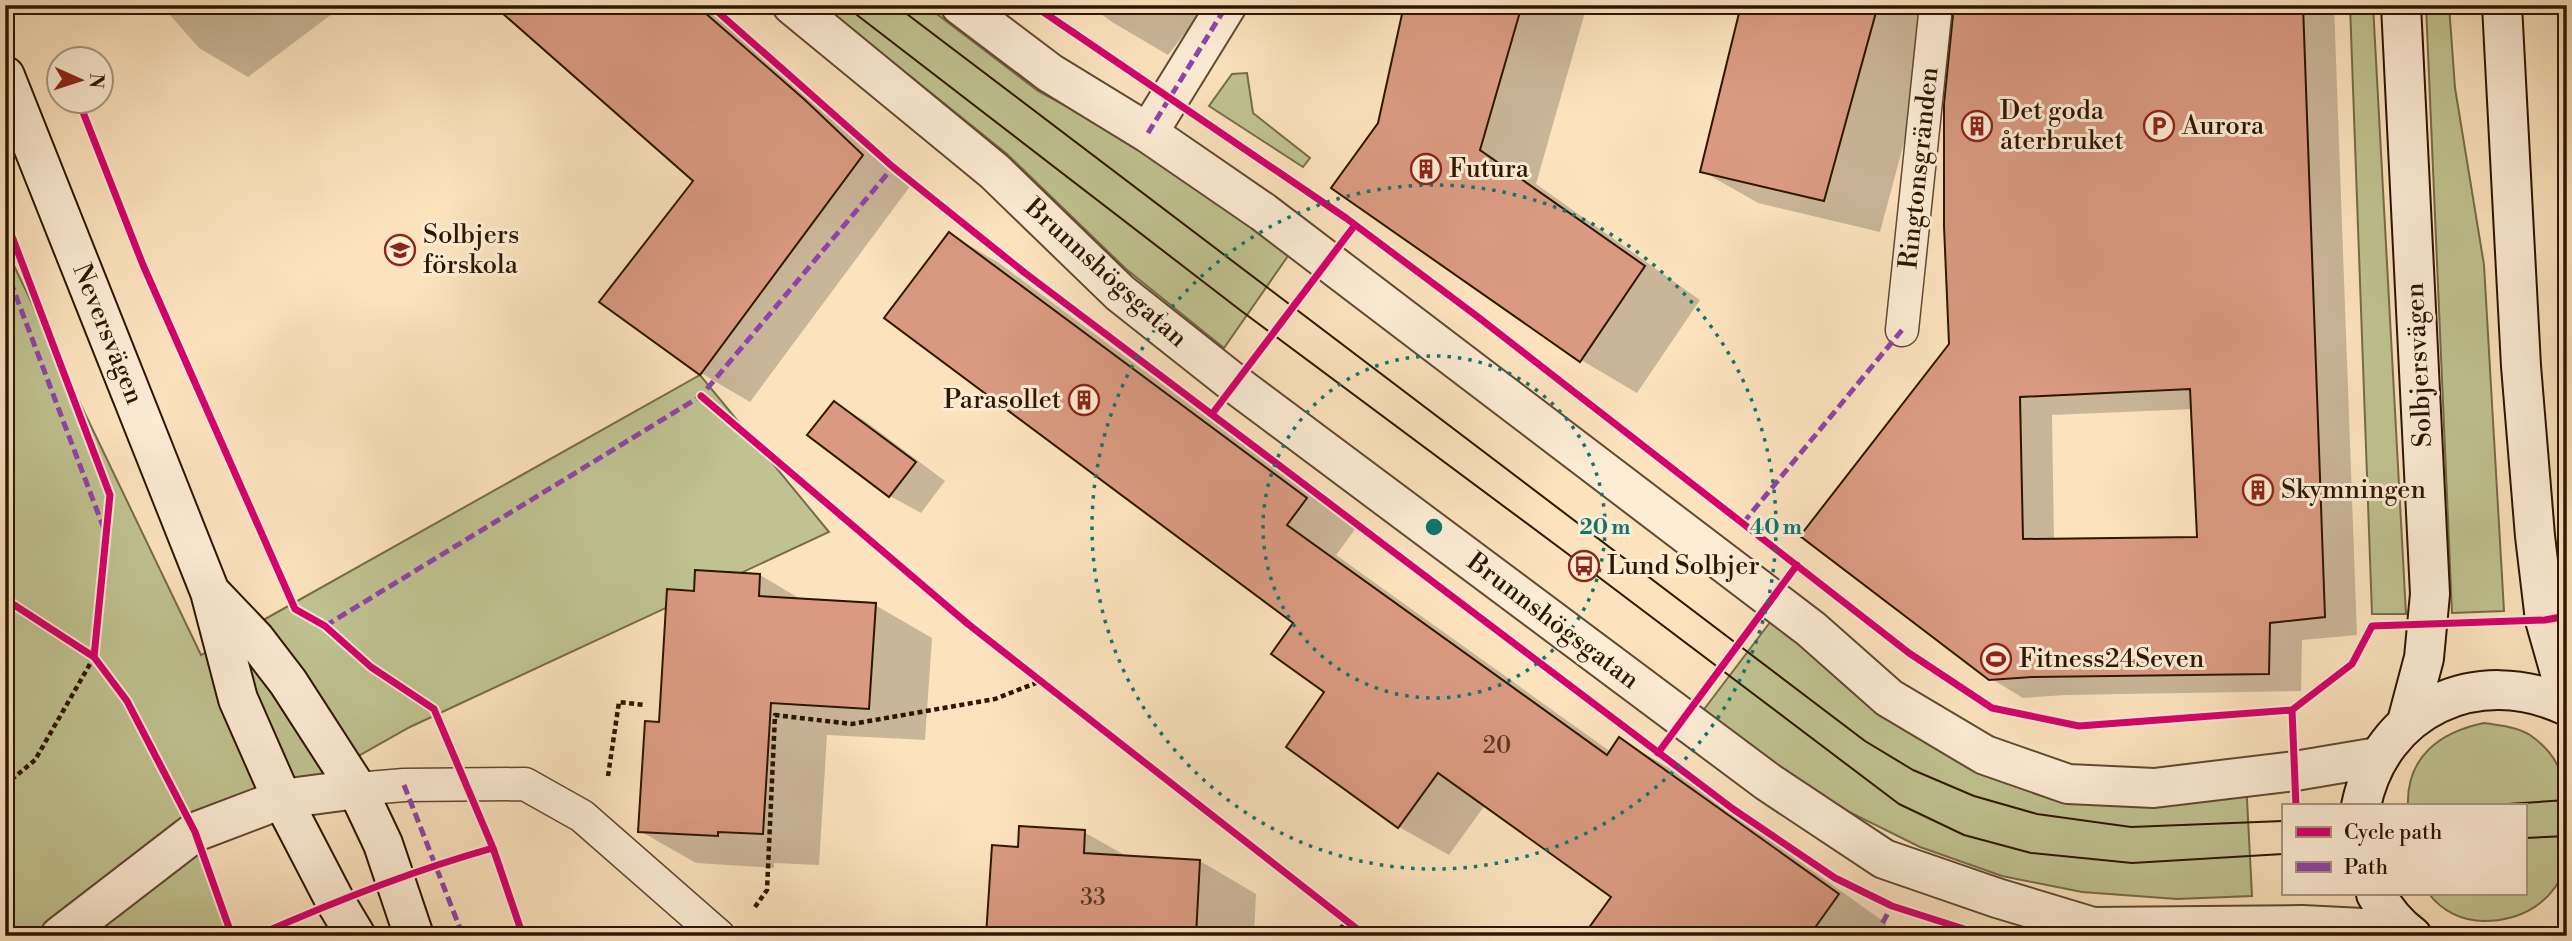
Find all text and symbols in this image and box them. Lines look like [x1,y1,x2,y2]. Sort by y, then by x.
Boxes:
north arrow [46,46,116,116]
street label: Ringtonsgränden [1892,65,1946,271]
text: N [84,73,108,89]
place label: Det goda återbruket [2000,95,2124,157]
building icon: Det goda återbruket [1960,109,1994,143]
parking icon: Aurora [2142,109,2176,143]
place label: Aurora [2181,110,2265,142]
building icon: Futura [1409,152,1443,186]
place label: Futura [1449,153,1530,185]
street label: Brunnshögsgatan [1018,191,1194,354]
place label: Solbjers förskola [423,219,519,281]
school or university icon: Solbjers förskola [383,233,417,267]
street label: Neversvägen [65,259,151,409]
street label: Solbjersvägen [2399,282,2439,448]
building icon: Parasollet [1067,383,1101,417]
place label: Parasollet [943,384,1061,416]
building icon: Skymningen [2241,473,2275,507]
place label: Skymningen [2281,474,2426,506]
centre of rings [1422,515,1446,539]
text: 20 m [1580,515,1630,541]
text: 40 m [1750,515,1802,541]
street label: Brunnshögsgatan [1460,545,1645,696]
bus stop icon: Lund Solbjer [1567,549,1601,583]
place label: Lund Solbjer [1607,550,1760,582]
sports icon: Fitness24Seven [1979,642,2013,676]
place label: Fitness24Seven [2019,643,2204,675]
house number: 20 [1483,732,1511,760]
legend [2282,804,2526,895]
text: Cycle path [2344,820,2443,846]
text: Path [2344,855,2389,881]
house number: 33 [1080,884,1106,912]

